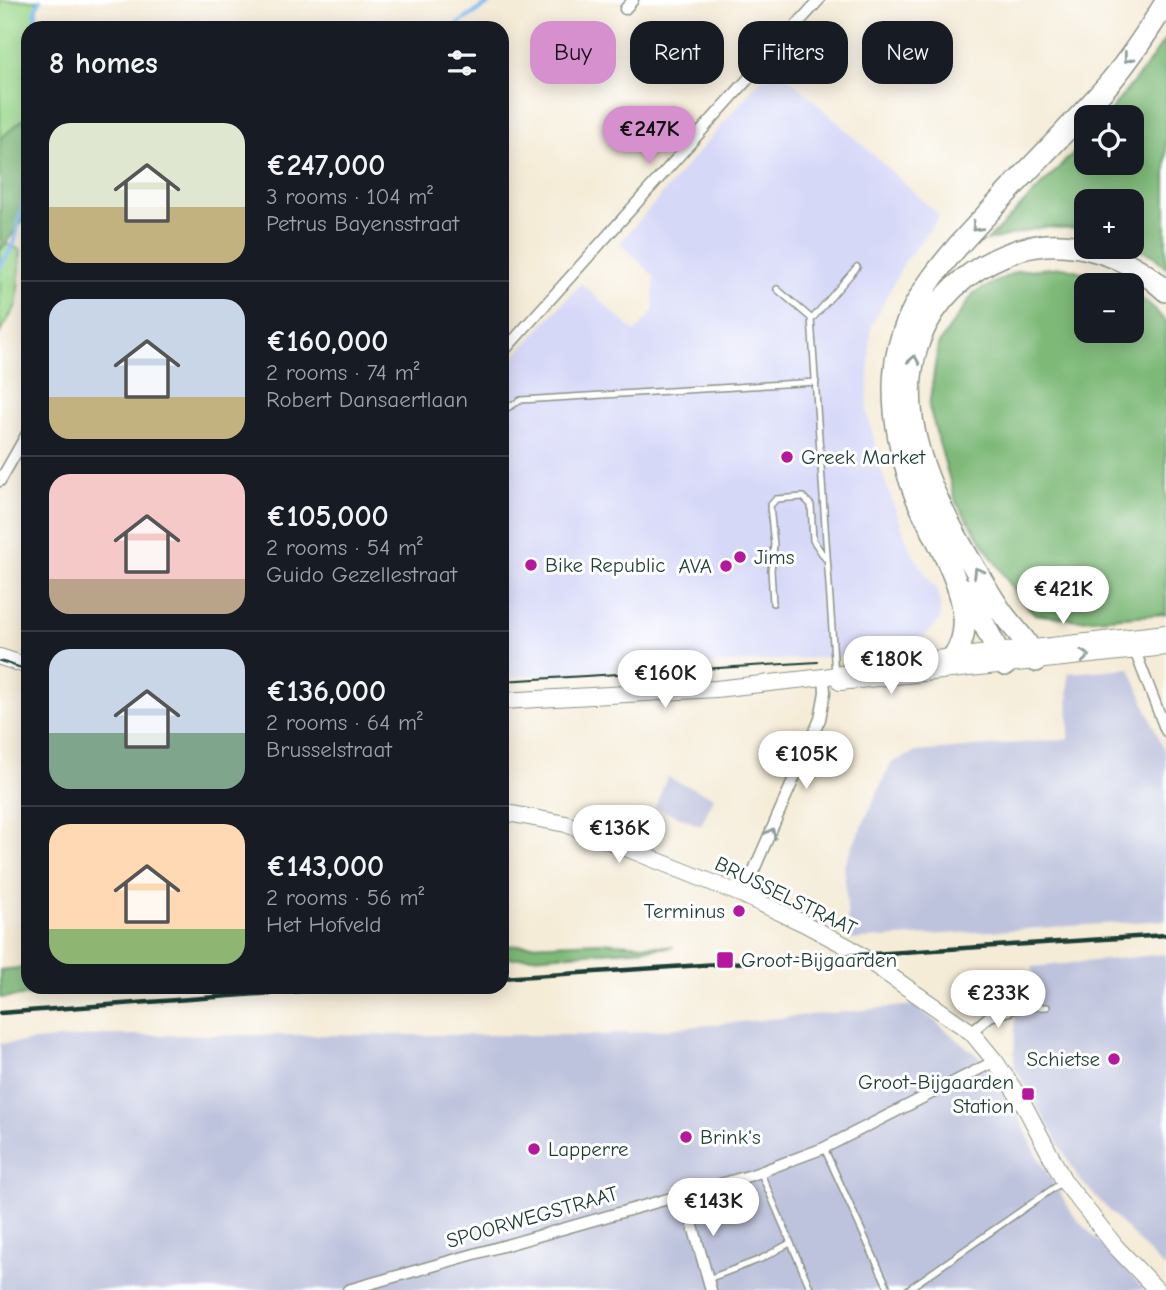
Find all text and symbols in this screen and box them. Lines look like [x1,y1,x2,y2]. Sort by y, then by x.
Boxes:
chip: Buy [530,21,616,84]
chip: Rent [630,21,724,84]
chip: Filters [738,21,848,84]
chip: New [862,21,953,84]
icon: filters [443,44,481,82]
text: 8 homes [49,46,158,81]
one-way arrow [1124,51,1137,63]
map controls [1074,105,1144,343]
button: locate [1074,105,1144,175]
pin: €247K [600,106,698,166]
text: €247K [619,115,679,142]
text: €247,000 [266,148,386,183]
icon: home [105,151,189,235]
text: 3 rooms · 104 m² [266,183,433,210]
button: + [1074,189,1144,259]
text: Petrus Bayensstraat [266,210,459,237]
one-way arrow [971,219,984,232]
button: − [1074,273,1144,343]
text: €160,000 [266,324,389,359]
icon: home [105,327,189,411]
one-way arrow [906,354,921,366]
text: 2 rooms · 74 m² [266,359,419,386]
text: Robert Dansaertlaan [266,386,468,413]
place label: Greek Market [801,445,926,469]
marker: Greek Market [779,449,795,465]
text: €105,000 [266,499,389,534]
icon: home [105,502,189,586]
text: 2 rooms · 54 m² [266,534,423,561]
place label: Jims [754,545,794,569]
marker: Jims [732,549,748,565]
place label: Bike Republic [545,553,665,577]
place label: AVA [679,554,712,578]
marker: Bike Republic [523,557,539,573]
marker: AVA [718,558,734,574]
text: Guido Gezellestraat [266,561,457,588]
pin: €421K [1014,566,1112,626]
one-way arrow [973,567,986,580]
text: €421K [1033,575,1093,602]
pin: €180K [842,636,940,696]
text: €180K [860,645,922,672]
one-way arrow [1079,649,1090,664]
pin: €160K [616,650,714,710]
text: €160K [633,659,697,686]
text: €136,000 [266,674,386,709]
icon: home [105,677,189,761]
text: 2 rooms · 64 m² [266,709,423,736]
pin: €105K [757,732,855,791]
text: Brusselstraat [266,736,392,763]
text: €105K [774,740,838,767]
pin: €136K [570,806,668,865]
text: €136K [588,814,650,841]
one-way arrow [763,828,777,840]
text: €143,000 [266,849,384,884]
street label: BRUSSELSTRAAT [711,851,861,941]
icon: home [105,852,189,936]
text: 2 rooms · 56 m² [266,884,424,911]
place label: Terminus [644,899,725,923]
marker: Terminus [731,903,747,919]
text: Het Hofveld [266,911,381,938]
place label: Groot-Bijgaarden [741,948,897,972]
marker: Groot-Bijgaarden [715,950,735,970]
pin: €233K [949,970,1047,1030]
text: €233K [967,979,1029,1006]
place label: Schietse [1027,1047,1100,1071]
marker: Schietse [1106,1051,1122,1067]
place label: Groot-Bijgaarden Station [858,1070,1014,1118]
marker: Groot-Bijgaarden Station [1020,1086,1036,1102]
place label: Brink's [700,1125,761,1149]
marker: Brink's [678,1129,694,1145]
place label: Lapperre [548,1137,629,1161]
marker: Lapperre [526,1141,542,1157]
pin: €143K [664,1178,762,1238]
street label: SPOORWEGSTRAAT [443,1181,621,1253]
text: €143K [683,1187,743,1214]

